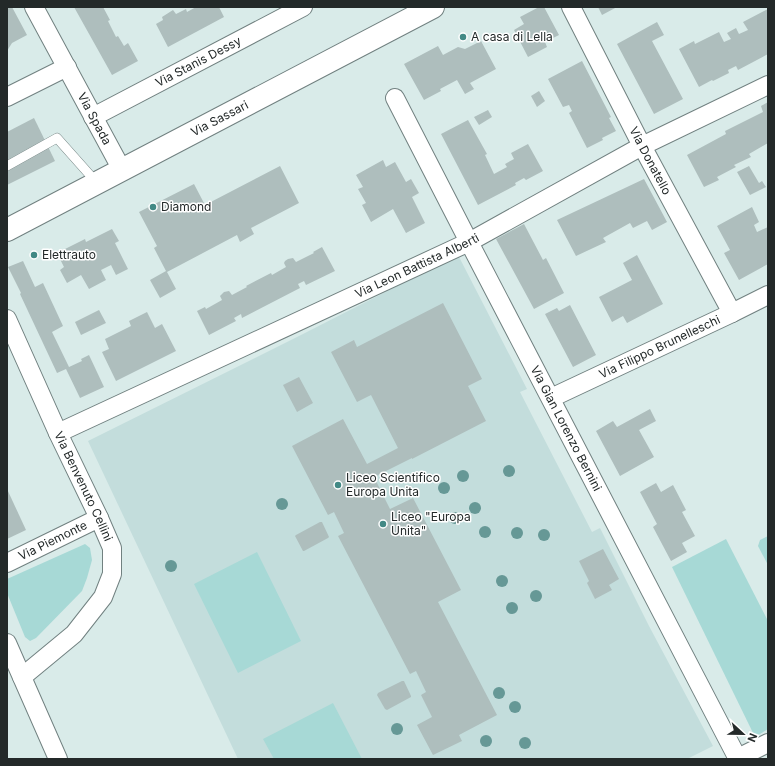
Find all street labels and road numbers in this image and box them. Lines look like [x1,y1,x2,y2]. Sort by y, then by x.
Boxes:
street label: Via Stanis Dessy [153,33,244,90]
street label: Via Spada [75,90,115,147]
street label: Via Sassari [188,97,251,139]
street label: Via Donatello [626,124,675,197]
street label: Via Leon Battista Alberti [352,230,482,301]
street label: Via Filippo Brunelleschi [596,312,722,381]
street label: Via Gian Lorenzo Bernini [528,363,605,494]
street label: Via Benvenuto Cellini [51,429,116,543]
street label: Via Piemonte [16,517,89,563]

